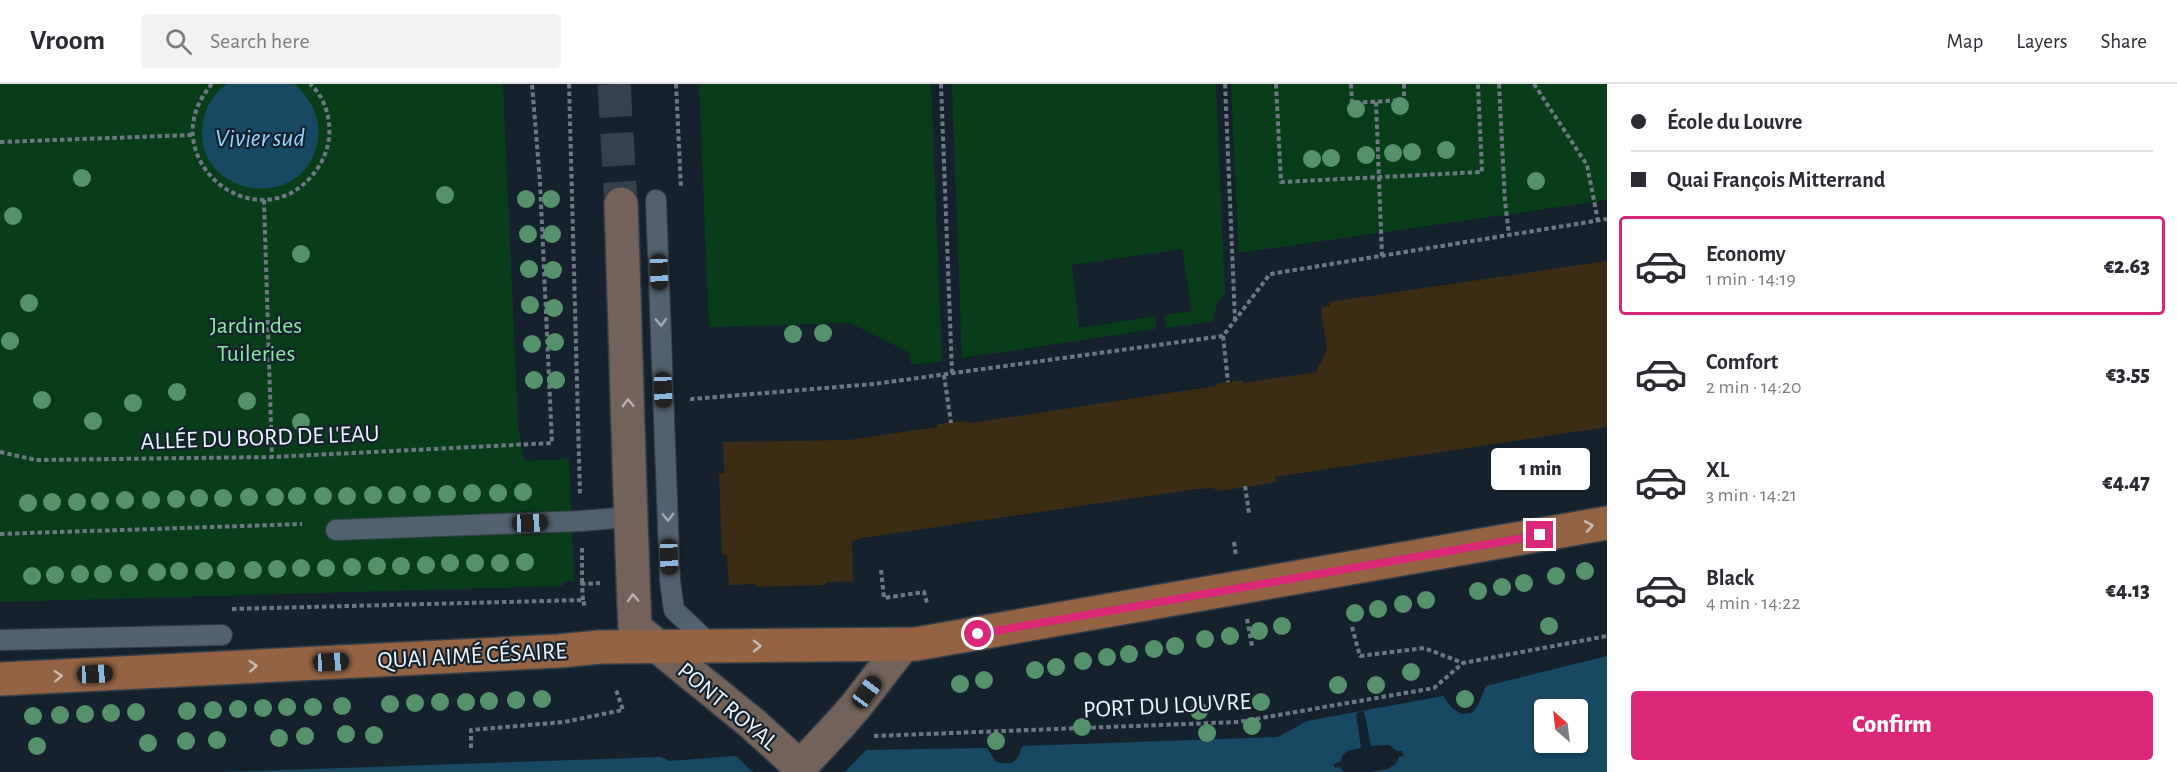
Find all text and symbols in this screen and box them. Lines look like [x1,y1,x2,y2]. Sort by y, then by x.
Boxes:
search box [141,14,561,68]
icon: search [162,25,195,58]
text: Vroom [30,27,105,55]
text: Search here [210,30,310,52]
text: Map [1947,31,1983,52]
text: Layers [2016,31,2067,52]
text: Share [2100,31,2147,52]
text: École du Louvre [1667,111,1802,133]
water label: Vivier sud [215,125,305,151]
text: Quai François Mitterrand [1667,169,1885,191]
icon: car [1634,239,1688,293]
text: Economy [1706,243,1786,265]
car [649,254,669,290]
text: €2.63 [2104,255,2150,277]
text: 1 min · 14:19 [1706,269,1796,289]
park label: Jardin des Tuileries [210,314,302,366]
one-way arrow [654,317,667,326]
icon: car [1634,347,1688,401]
text: Comfort [1706,351,1778,373]
text: €3.55 [2106,363,2150,385]
car [653,372,673,408]
text: 2 min · 14:20 [1706,377,1801,397]
one-way arrow [622,399,634,408]
street label: ALLÉE DU BORD DE L'EAU [140,420,380,454]
callout: 1 min [1490,448,1590,490]
icon: car [1634,455,1688,509]
text: 1 min [1519,459,1562,479]
text: XL [1706,459,1729,481]
text: €4.47 [2103,471,2150,493]
text: 3 min · 14:21 [1706,485,1797,505]
one-way arrow [662,512,674,521]
car [512,513,548,533]
one-way arrow [1584,520,1594,533]
route end [1526,521,1553,548]
car [659,539,679,575]
icon: car [1634,563,1688,617]
text: Black [1706,567,1754,589]
text: €4.13 [2106,579,2150,601]
one-way arrow [627,593,640,602]
text: 4 min · 14:22 [1706,593,1801,613]
route start [964,620,991,647]
street label: QUAI AIMÉ CÉSAIRE [377,637,568,673]
one-way arrow [752,640,761,652]
car [313,652,349,672]
street label: PONT ROYAL [673,658,782,755]
one-way arrow [249,660,258,673]
car [77,664,113,684]
one-way arrow [54,670,63,683]
car [849,672,885,712]
street label: PORT DU LOUVRE [1082,690,1252,722]
button: Confirm [1631,691,2153,760]
north arrow [1534,699,1588,753]
map controls [1534,699,1588,753]

